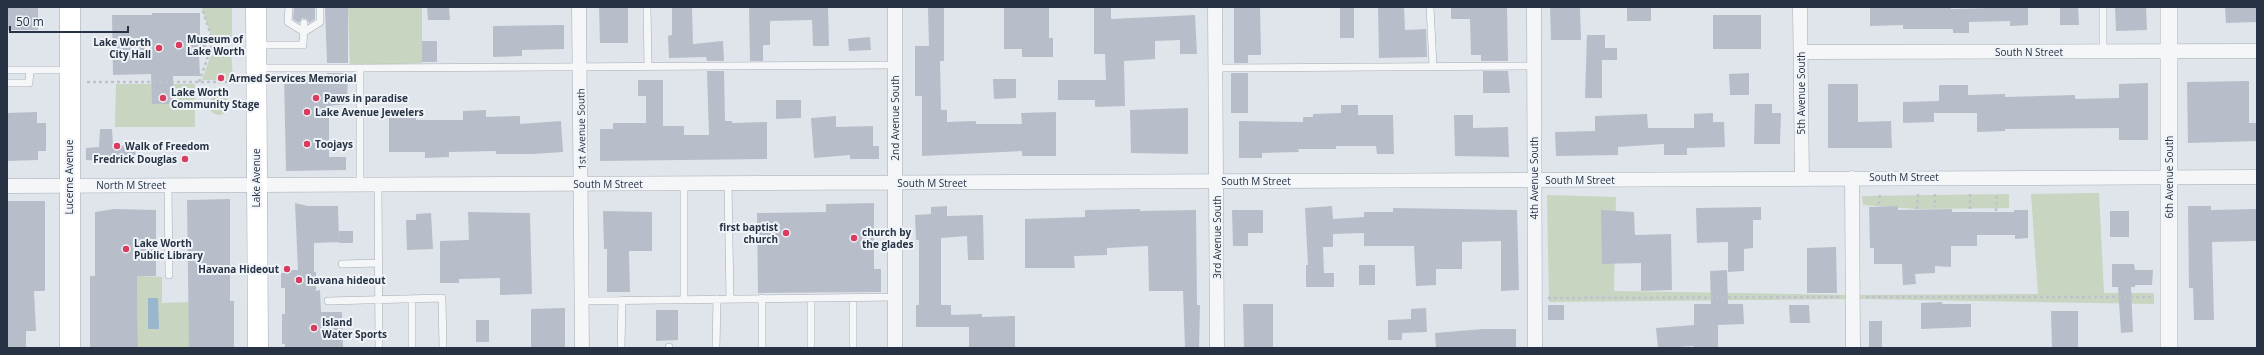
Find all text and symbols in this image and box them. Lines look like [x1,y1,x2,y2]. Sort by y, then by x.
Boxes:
scale bar [10,8,128,34]
text: 50 m [16,13,44,30]
place label: Museum of Lake Worth [187,32,245,58]
place label: Lake Worth City Hall [93,35,151,61]
marker: Museum of Lake Worth [174,40,184,50]
marker: Lake Worth City Hall [154,43,164,53]
street label: South N Street [1995,45,2063,59]
street label: 5th Avenue South [1794,52,1808,134]
place label: Armed Services Memorial [229,71,356,85]
marker: Armed Services Memorial [216,73,226,83]
street label: 2nd Avenue South [888,75,902,161]
place label: Lake Worth Community Stage [171,85,260,111]
street label: 1st Avenue South [573,88,589,170]
place label: Paws in paradise [324,91,408,105]
marker: Lake Worth Community Stage [158,93,168,103]
marker: Paws in paradise [311,93,321,103]
place label: Lake Avenue Jewelers [315,105,424,119]
marker: Lake Avenue Jewelers [302,107,312,117]
street label: 6th Avenue South [2162,136,2176,218]
place label: Toojays [315,137,353,151]
street label: 4th Avenue South [1527,137,1541,219]
street label: Lucerne Avenue [62,139,76,215]
place label: Walk of Freedom [125,139,210,153]
marker: Toojays [302,139,312,149]
marker: Walk of Freedom [112,141,122,151]
street label: Lake Avenue [249,148,263,208]
place label: Fredrick Douglas [93,152,177,166]
marker: Fredrick Douglas [180,154,190,164]
street label: South M Street [1869,170,1939,184]
street label: South M Street [1545,173,1615,187]
street label: South M Street [1221,174,1291,188]
street label: South M Street [897,176,967,190]
street label: South M Street [573,177,643,191]
street label: North M Street [96,178,166,192]
street label: 3rd Avenue South [1210,195,1224,279]
place label: first baptist church [719,220,779,246]
place label: church by the glades [862,225,913,251]
marker: first baptist church [781,228,791,238]
marker: church by the glades [849,233,859,243]
place label: Lake Worth Public Library [134,236,203,262]
marker: Lake Worth Public Library [121,244,131,254]
place label: Havana Hideout [198,262,280,276]
marker: Havana Hideout [282,264,292,274]
place label: havana hideout [307,273,386,287]
marker: havana hideout [294,275,304,285]
place label: Island Water Sports [322,315,387,341]
marker: Island Water Sports [309,323,319,333]

